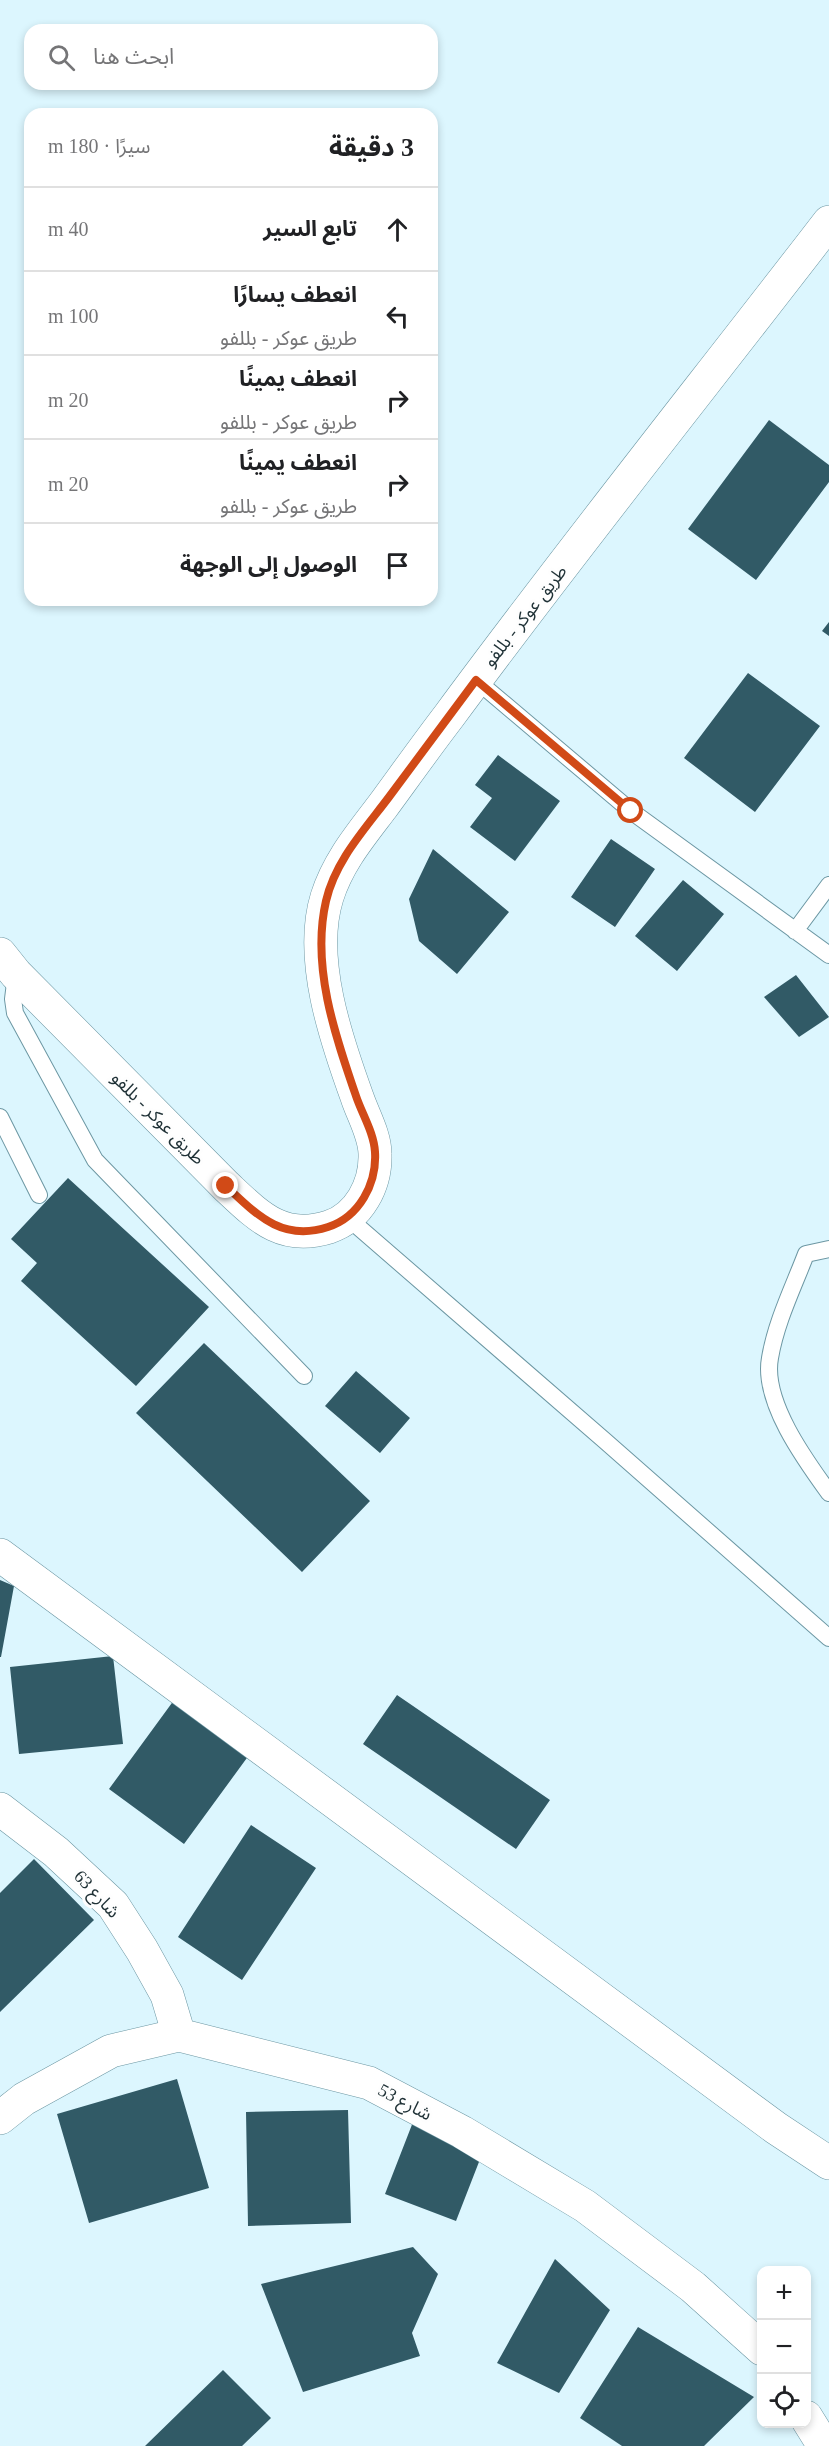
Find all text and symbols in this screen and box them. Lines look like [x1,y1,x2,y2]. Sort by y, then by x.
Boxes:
search box [24,24,438,90]
icon: search [45,41,78,74]
text: ابحث هنا [93,44,174,69]
text: 3 دقيقة [329,133,414,162]
text: سيرًا · 180 m [48,135,151,157]
icon: ahead [381,213,414,246]
text: تابع السير [263,216,357,241]
text: 40 m [48,218,89,240]
text: انعطف يسارًا [233,282,357,307]
icon: left [381,300,414,333]
text: 100 m [48,305,99,327]
text: طريق عوكر - بللفو [220,327,357,349]
text: انعطف يمينًا [239,366,357,391]
icon: right [381,384,414,417]
text: 20 m [48,389,89,411]
text: طريق عوكر - بللفو [220,411,357,433]
text: انعطف يمينًا [239,450,357,475]
icon: right [381,468,414,501]
text: 20 m [48,473,89,495]
text: طريق عوكر - بللفو [220,495,357,517]
icon: arrive [381,549,414,582]
text: الوصول إلى الوجهة [180,552,357,577]
street label: طريق عوكر - بللفو [479,561,572,671]
route start [617,797,643,823]
street label: طريق عوكر - بللفو [107,1067,209,1169]
route end [212,1172,238,1198]
street label: شارع 63 [67,1866,124,1925]
street label: شارع 53 [373,2080,435,2128]
map controls [757,2266,811,2428]
button: + [757,2266,811,2320]
button: − [757,2320,811,2374]
button: locate [757,2374,811,2428]

